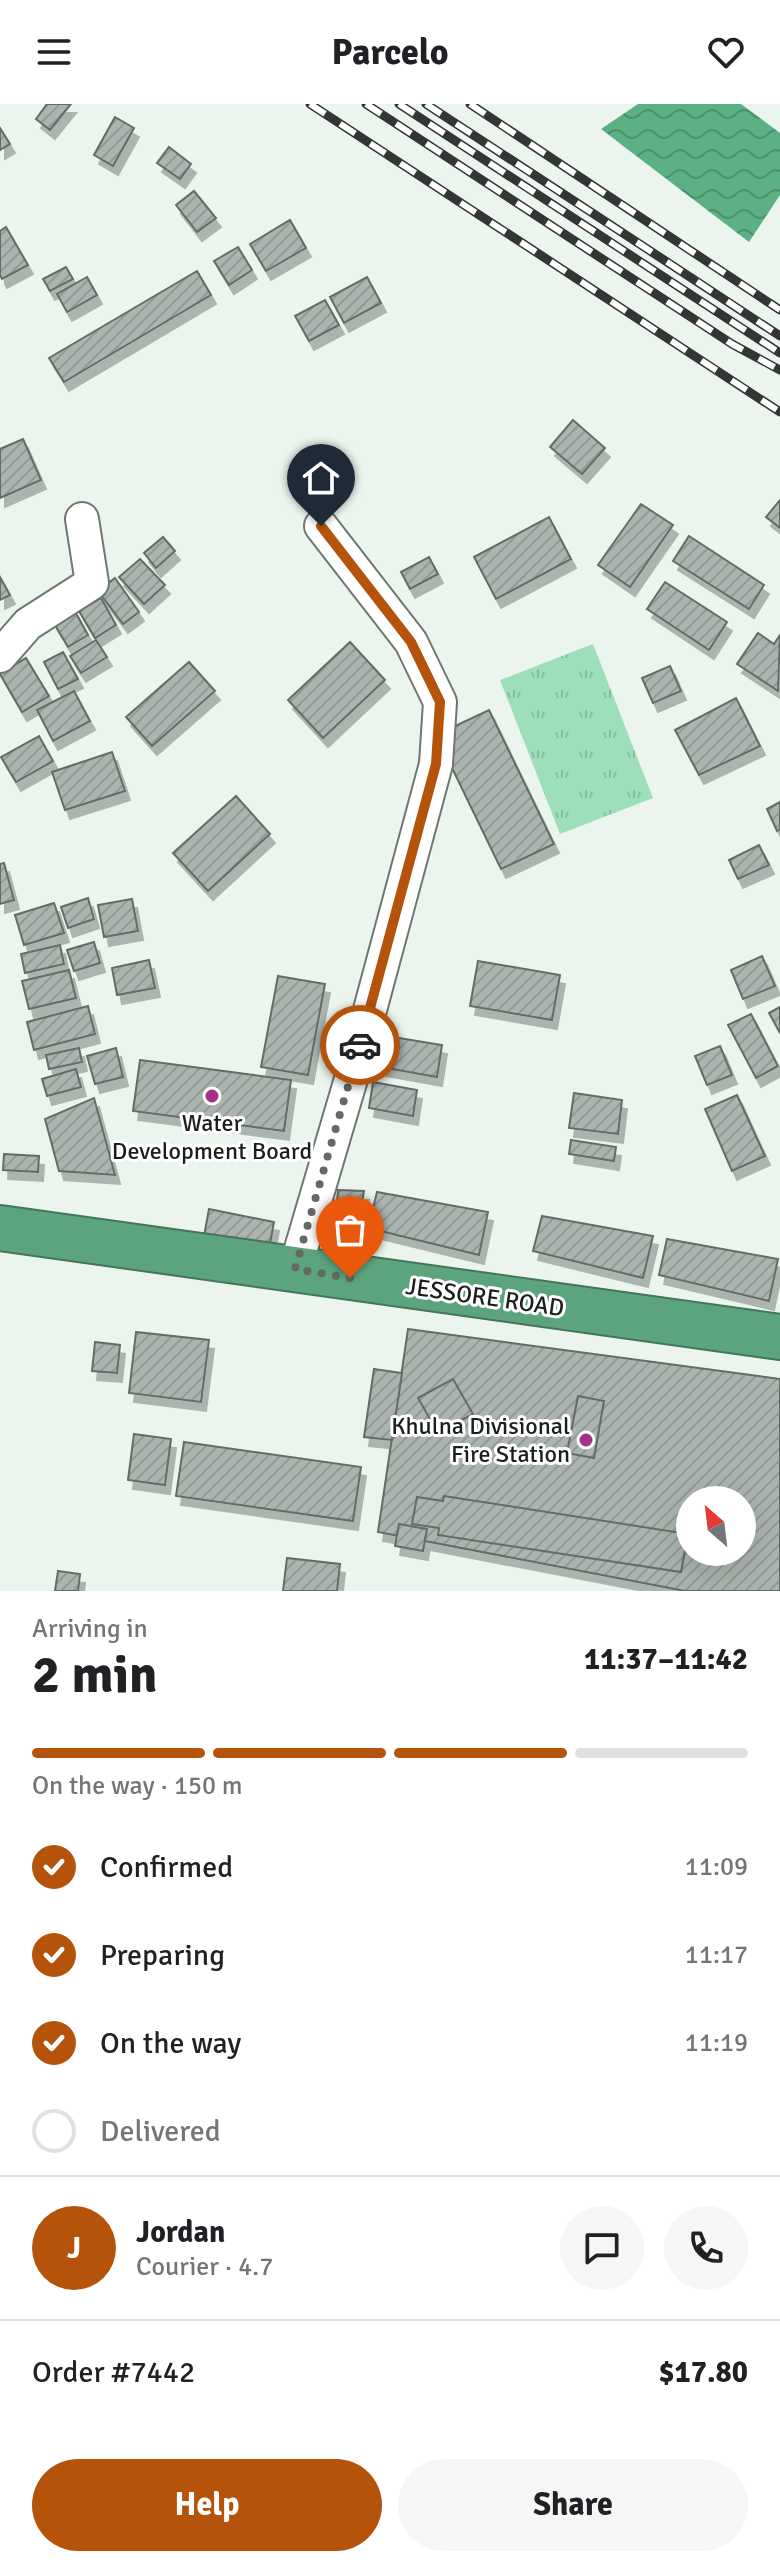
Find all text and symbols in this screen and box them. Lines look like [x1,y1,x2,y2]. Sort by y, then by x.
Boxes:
icon: menu [32,30,76,74]
text: Parcelo [331,30,449,75]
icon: heart [704,30,748,74]
pin [287,444,355,526]
icon: home [299,456,343,500]
courier [320,1005,400,1085]
icon: car [338,1023,382,1067]
marker: Water Development Board [203,1087,221,1105]
place label: Water Development Board [112,1108,312,1166]
pin [316,1196,384,1278]
icon: bag [328,1208,372,1252]
street label: JESSORE ROAD [404,1271,566,1323]
place label: Khulna Divisional Fire Station [391,1411,570,1469]
marker: Khulna Divisional Fire Station [577,1431,595,1449]
north arrow [676,1486,756,1566]
map controls [676,1486,756,1566]
text: Arriving in [32,1613,148,1645]
text: 11:37–11:42 [584,1641,748,1678]
text: 2 min [32,1643,158,1707]
text: On the way · 150 m [32,1770,242,1802]
icon: check [32,1845,76,1889]
text: Confirmed [100,1849,233,1886]
text: 11:09 [685,1851,748,1883]
icon: check [32,1933,76,1977]
text: Preparing [100,1937,225,1974]
text: 11:17 [685,1939,748,1971]
icon: check [32,2021,76,2065]
text: On the way [100,2025,241,2062]
text: 11:19 [685,2027,748,2059]
text: Delivered [100,2113,221,2150]
button: chat [560,2206,644,2290]
button: phone [664,2206,748,2290]
text: Jordan [136,2214,225,2251]
text: J [67,2230,81,2267]
text: Courier · 4.7 [136,2251,273,2283]
text: Order #7442 [32,2354,195,2391]
text: $17.80 [658,2354,748,2391]
button: Help [32,2459,382,2551]
button: Share [398,2459,748,2551]

